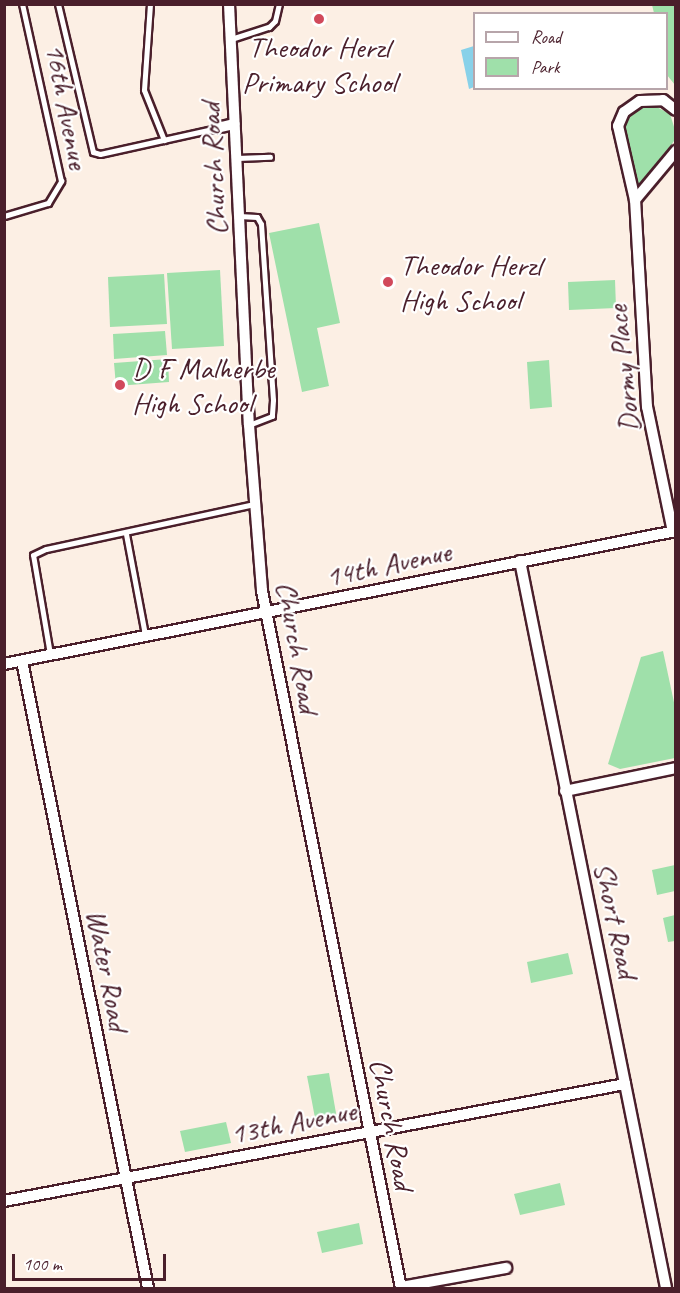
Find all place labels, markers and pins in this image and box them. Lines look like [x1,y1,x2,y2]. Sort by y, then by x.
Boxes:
marker: Theodor Herzl Primary School [312,12,326,26]
place label: Theodor Herzl Primary School [242,29,396,100]
place label: Theodor Herzl High School [400,247,541,318]
marker: Theodor Herzl High School [381,275,395,289]
place label: D F Malherbe High School [132,350,274,421]
marker: D F Malherbe High School [113,378,127,392]

